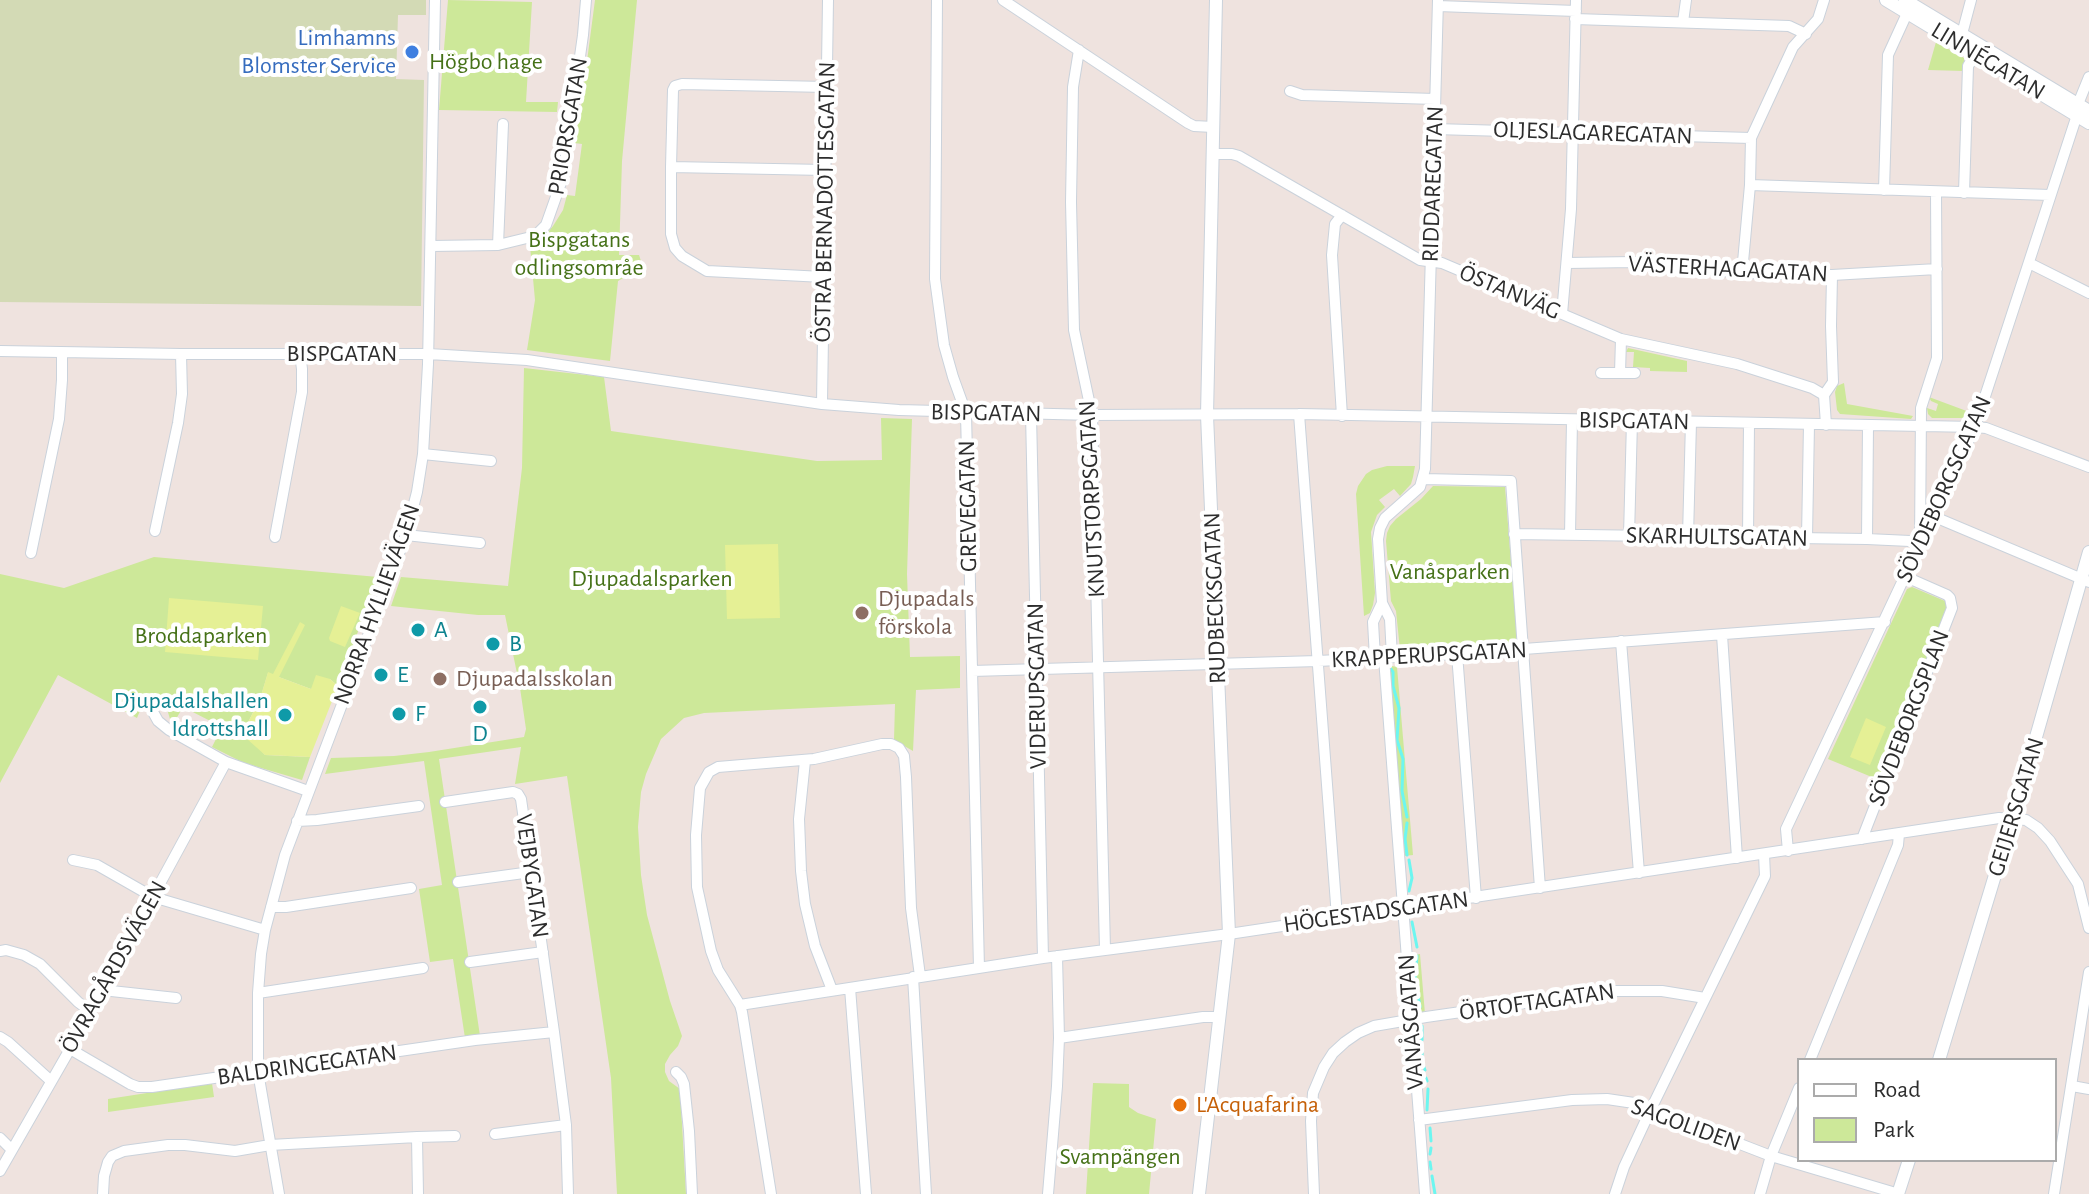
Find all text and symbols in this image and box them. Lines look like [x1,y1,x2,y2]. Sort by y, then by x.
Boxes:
street label: LINNÉGATAN [1926,16,2050,106]
place label: Limhamns Blomster Service [241,24,396,80]
marker: Limhamns Blomster Service [403,43,421,61]
park label: Högbo hage [429,48,543,76]
street label: PRIORSGATAN [542,55,594,197]
street label: ÖSTRA BERNADOTTESGATAN [808,61,842,343]
street label: RIDDAREGATAN [1416,105,1450,263]
street label: OLJESLAGAREGATAN [1493,115,1693,151]
park label: Bispgatans odlingsområe [514,226,644,282]
street label: VÄSTERHAGAGATAN [1627,249,1829,289]
street label: ÖSTANVÄG [1455,258,1565,326]
street label: BISPGATAN [287,340,397,368]
street label: SÖVDEBORGSGATAN [1890,391,1998,587]
street label: BISPGATAN [930,398,1042,428]
street label: KNUTSTORPSGATAN [1072,400,1112,598]
street label: BISPGATAN [1578,406,1690,436]
street label: GREVEGATAN [952,440,984,572]
street label: NORRA HYLLIEVÄGEN [327,500,427,708]
street label: RUDBECKSGATAN [1198,512,1232,684]
street label: SKARHULTSGATAN [1626,521,1808,553]
park label: Vanåsparken [1390,558,1510,586]
park label: Djupadalsparken [571,565,733,593]
place label: Djupadals förskola [878,585,974,641]
street label: VIDERUPSGATAN [1021,603,1053,769]
marker: Djupadals förskola [853,604,871,622]
place label: A [434,616,448,644]
marker: A [409,621,427,639]
park label: Broddaparken [135,622,267,650]
street label: SÖVDEBORGSPLAN [1862,626,1956,810]
place label: B [509,630,522,658]
marker: B [484,635,502,653]
street label: KRAPPERUPSGATAN [1330,635,1528,675]
place label: E [397,661,409,689]
place label: Djupadalsskolan [456,665,613,693]
marker: E [372,666,390,684]
marker: Djupadalsskolan [431,670,449,688]
place label: Djupadalshallen Idrottshall [114,687,269,743]
marker: D [471,698,489,716]
place label: F [415,700,425,728]
marker: F [390,705,408,723]
marker: Djupadalshallen Idrottshall [276,706,294,724]
place label: D [472,720,488,748]
street label: GEIJERSGATAN [1981,734,2051,880]
street label: VEJBYGATAN [509,812,555,940]
street label: ÖVRAGÅRDSVÄGEN [55,876,173,1058]
street label: HÖGESTADSGATAN [1281,885,1471,939]
street label: VANÅSGATAN [1392,953,1430,1091]
street label: ÖRTOFTAGATAN [1458,977,1616,1027]
street label: BALDRINGEGATAN [215,1038,399,1092]
legend [1797,1058,2057,1162]
text: Road [1873,1078,1921,1102]
place label: L'Acquafarina [1196,1091,1319,1119]
street label: SAGOLIDEN [1627,1092,1745,1158]
marker: L'Acquafarina [1171,1096,1189,1114]
text: Park [1873,1118,1914,1142]
park label: Svampängen [1059,1143,1181,1171]

